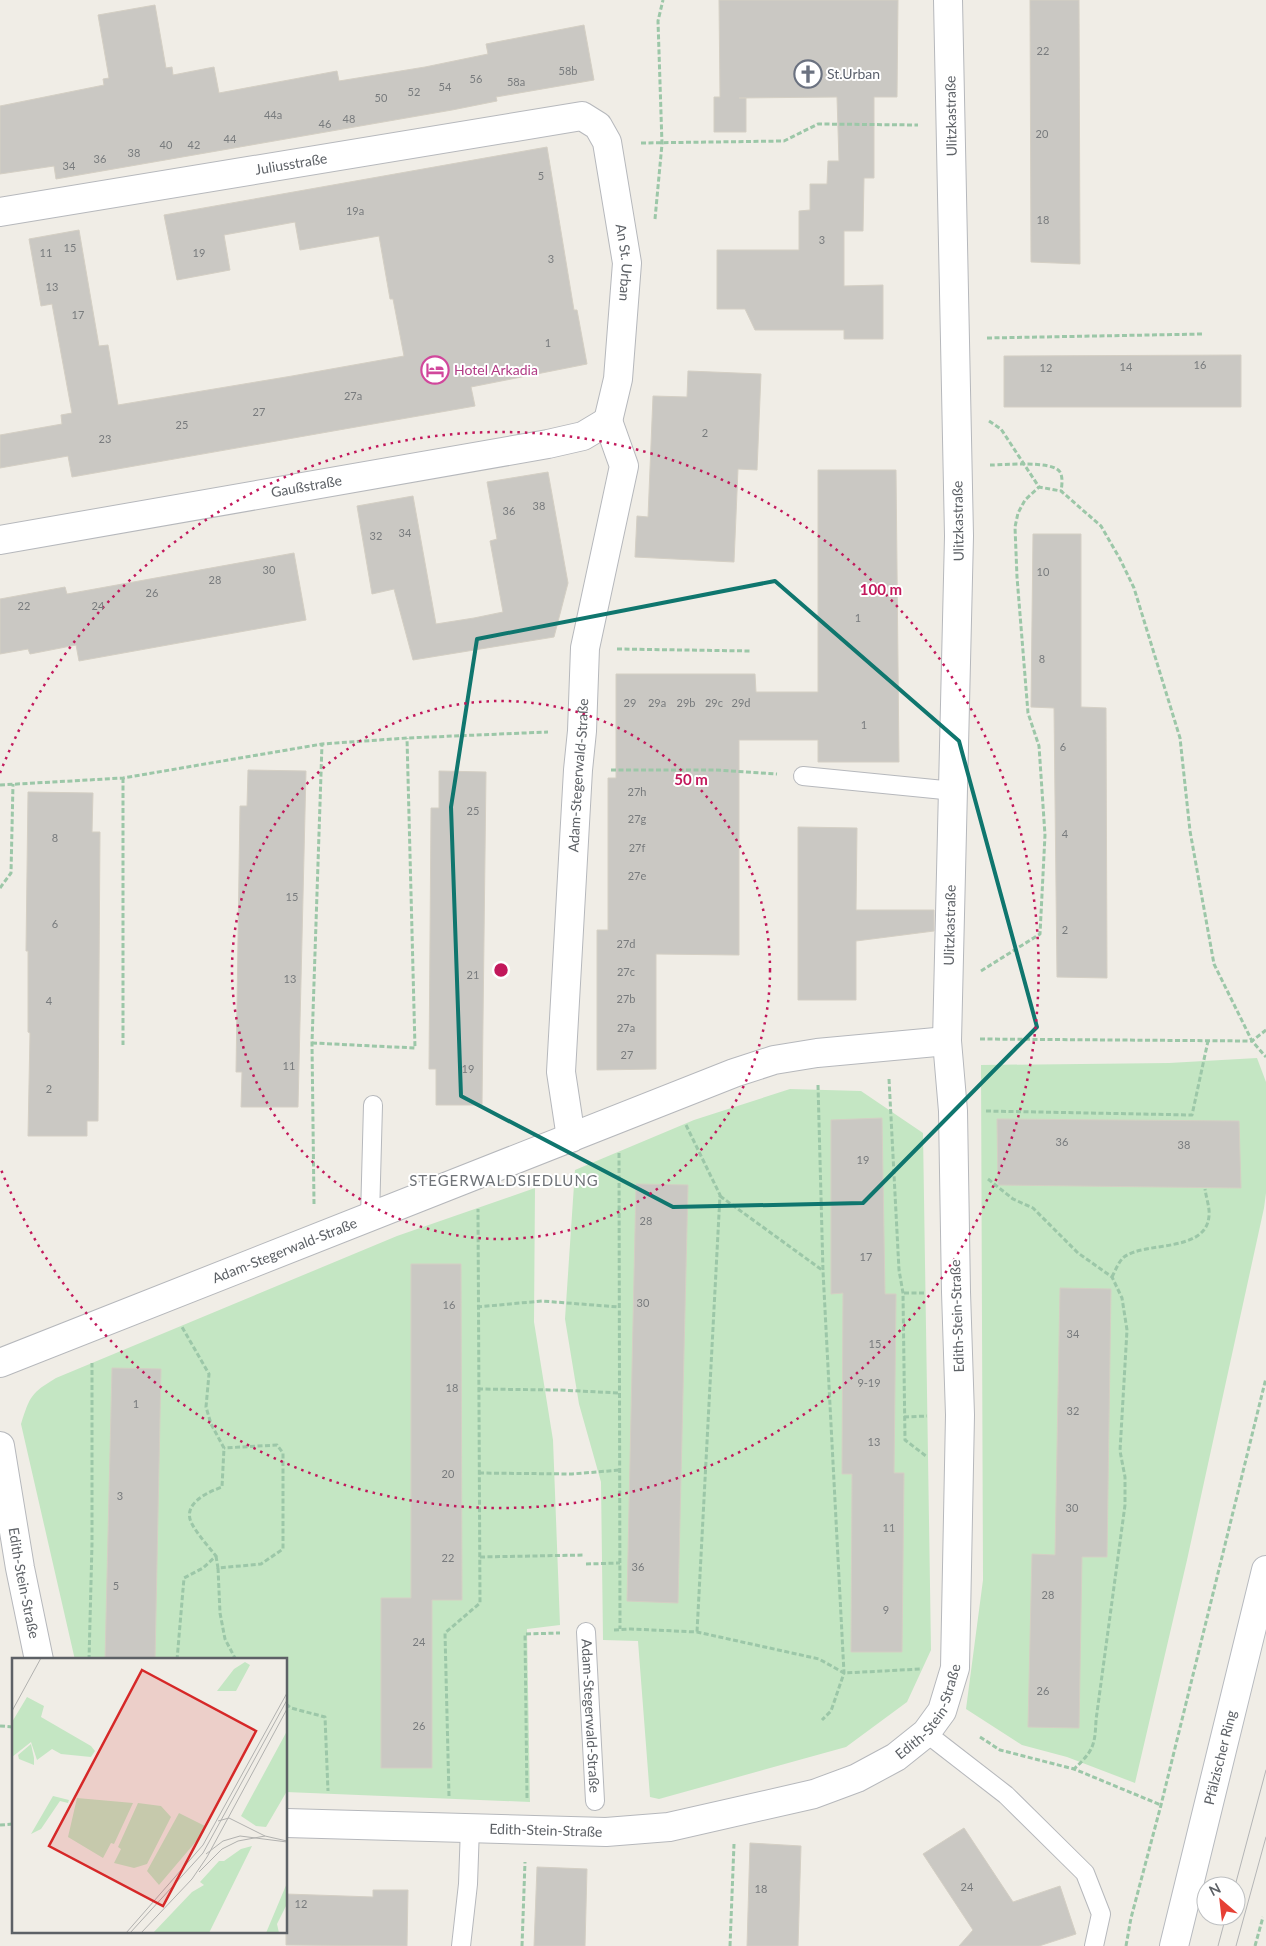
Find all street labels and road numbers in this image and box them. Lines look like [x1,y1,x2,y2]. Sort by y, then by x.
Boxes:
street label: Ulitzkastraße [941,75,960,157]
street label: Juliusstraße [254,149,328,178]
street label: An St. Urban [613,222,636,302]
street label: Gaußstraße [270,471,343,500]
street label: Ulitzkastraße [948,480,967,562]
street label: Adam-Stegerwald-Straße [564,698,591,853]
street label: Ulitzkastraße [940,885,959,966]
street label: Adam-Stegerwald-Straße [210,1214,359,1286]
street label: Edith-Stein-Straße [946,1259,967,1373]
street label: Edith-Stein-Straße [5,1526,43,1640]
street label: Adam-Stegerwald-Straße [578,1638,604,1793]
street label: Edith-Stein-Straße [891,1664,963,1762]
street label: Pfälzischer Ring [1200,1708,1239,1806]
street label: Edith-Stein-Straße [489,1820,603,1840]

